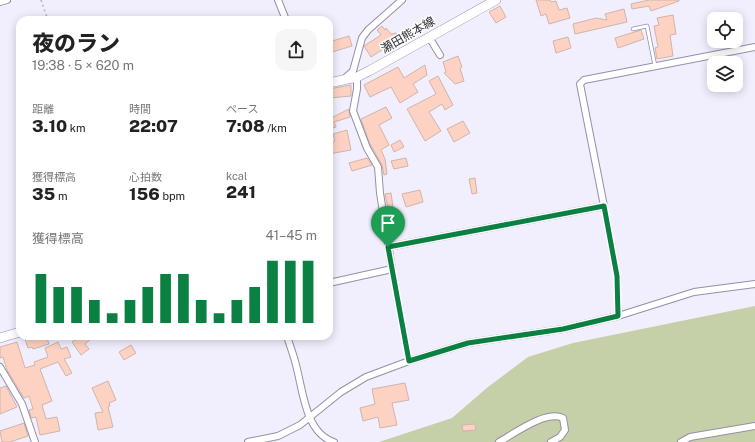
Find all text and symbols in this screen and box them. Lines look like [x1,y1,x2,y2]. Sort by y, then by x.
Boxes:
map controls [707,12,743,92]
button: locate [707,12,743,48]
street label: 瀬田熊本線 [379,14,437,56]
button: share [275,29,317,71]
text: 夜のラン [32,30,120,56]
button: layers [707,56,743,92]
text: 19:38 · 5 × 620 m [32,58,134,73]
text: 距離 [32,103,54,115]
text: 時間 [129,103,151,115]
text: ペース [226,103,258,115]
text: 3.10 [32,116,67,136]
text: 22:07 [129,116,178,136]
text: 7:08 [226,116,265,136]
text: km [67,122,86,134]
text: /km [265,122,287,134]
text: kcal [226,170,247,182]
text: 獲得標高 [32,171,76,183]
text: 心拍数 [129,171,162,183]
text: 241 [226,182,256,202]
text: 35 [32,184,55,204]
text: 156 [129,184,160,204]
text: m [55,190,68,202]
text: bpm [160,190,185,202]
pin [371,206,405,247]
icon: arrive [377,212,399,234]
text: 41–45 m [266,228,317,243]
text: 獲得標高 [32,231,84,246]

